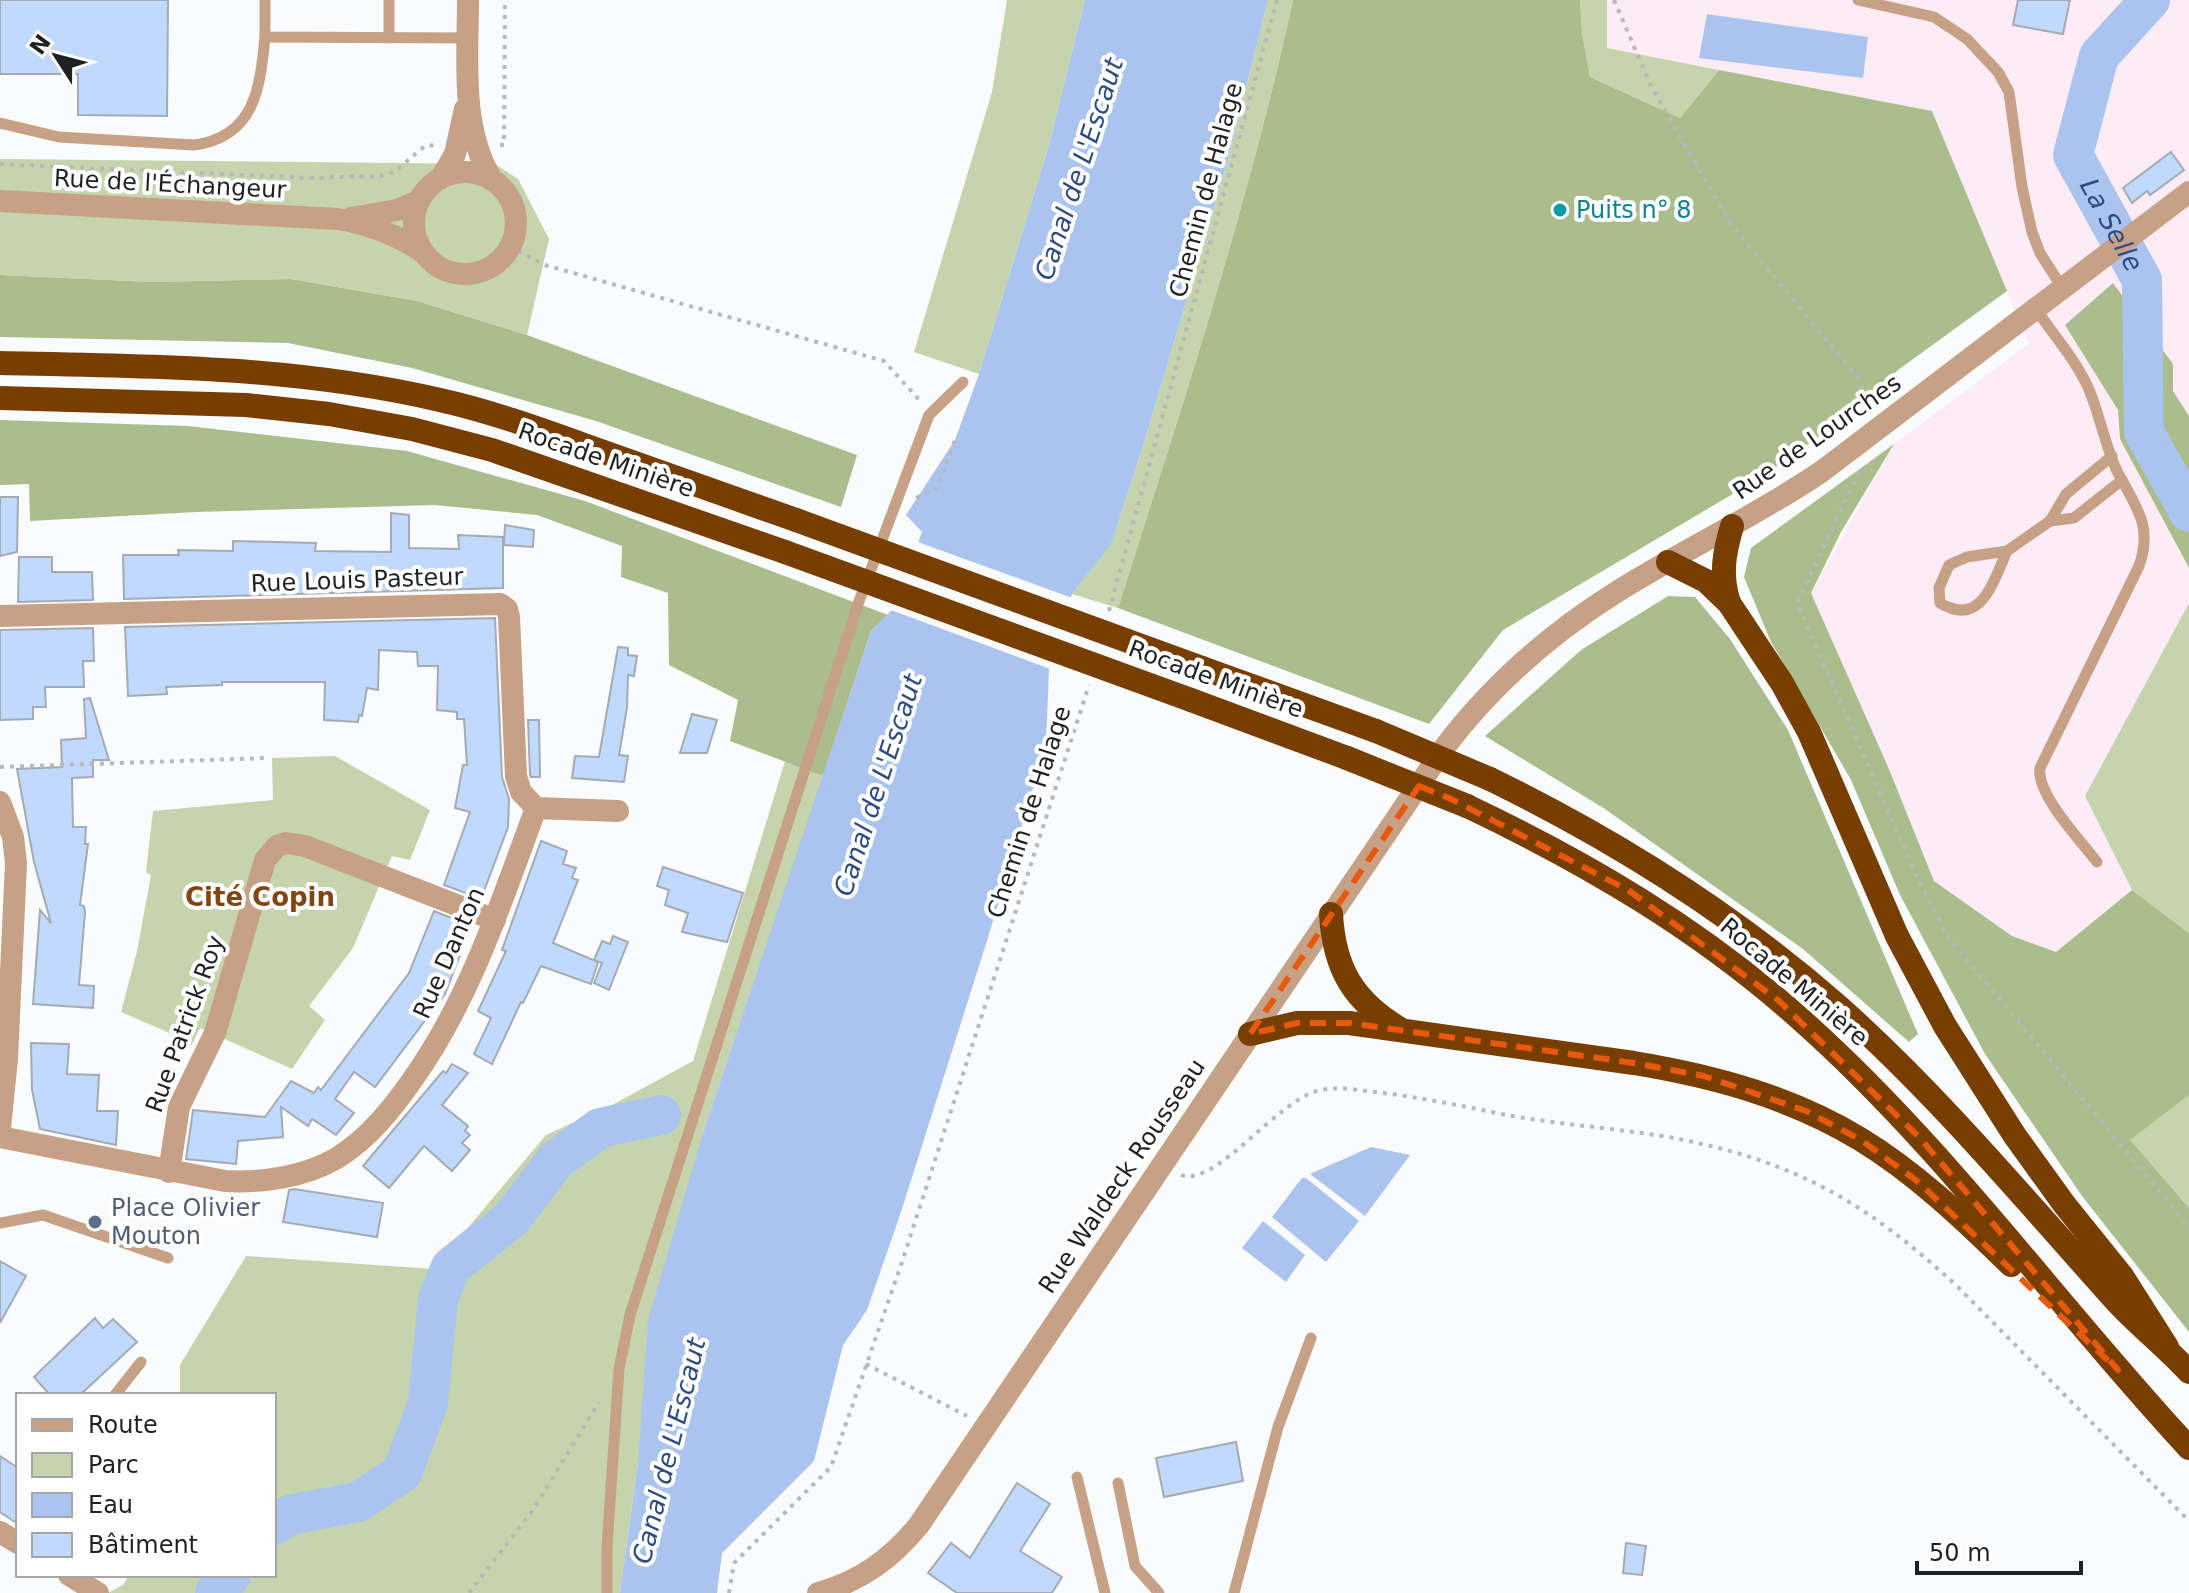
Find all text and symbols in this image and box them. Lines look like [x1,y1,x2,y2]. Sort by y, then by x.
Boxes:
north arrow [16,16,96,96]
text: N [25,30,56,59]
water label: Canal de L'Escaut [1029,54,1129,284]
street label: Chemin de Halage [1164,79,1248,301]
street label: Rue de l'Échangeur [53,163,287,204]
water label: La Selle [2074,173,2149,277]
place label: Puits n° 8 [1576,196,1692,224]
marker: Puits n° 8 [1551,201,1569,219]
street label: Rue de Lourches [1728,369,1906,505]
street label: Rocade Minière [514,417,698,503]
street label: Rue Louis Pasteur [250,562,464,598]
street label: Rocade Minière [1125,634,1307,724]
water label: Canal de L'Escaut [828,670,928,900]
street label: Chemin de Halage [981,702,1077,922]
district label: Cité Copin [185,882,335,912]
street label: Rue Danton [408,883,490,1023]
street label: Rocade Minière [1715,912,1873,1052]
street label: Rue Patrick Roy [140,932,230,1116]
street label: Rue Waldeck Rousseau [1033,1053,1211,1299]
place label: Place Olivier Mouton [111,1194,260,1250]
marker: Place Olivier Mouton [86,1213,104,1231]
water label: Canal de L'Escaut [626,1334,712,1567]
legend [16,1393,276,1577]
text: Route [88,1411,158,1439]
text: Parc [88,1451,139,1479]
text: Eau [88,1491,133,1519]
scale bar [1917,1525,2081,1575]
text: Bâtiment [88,1531,198,1559]
text: 50 m [1929,1539,1991,1567]

